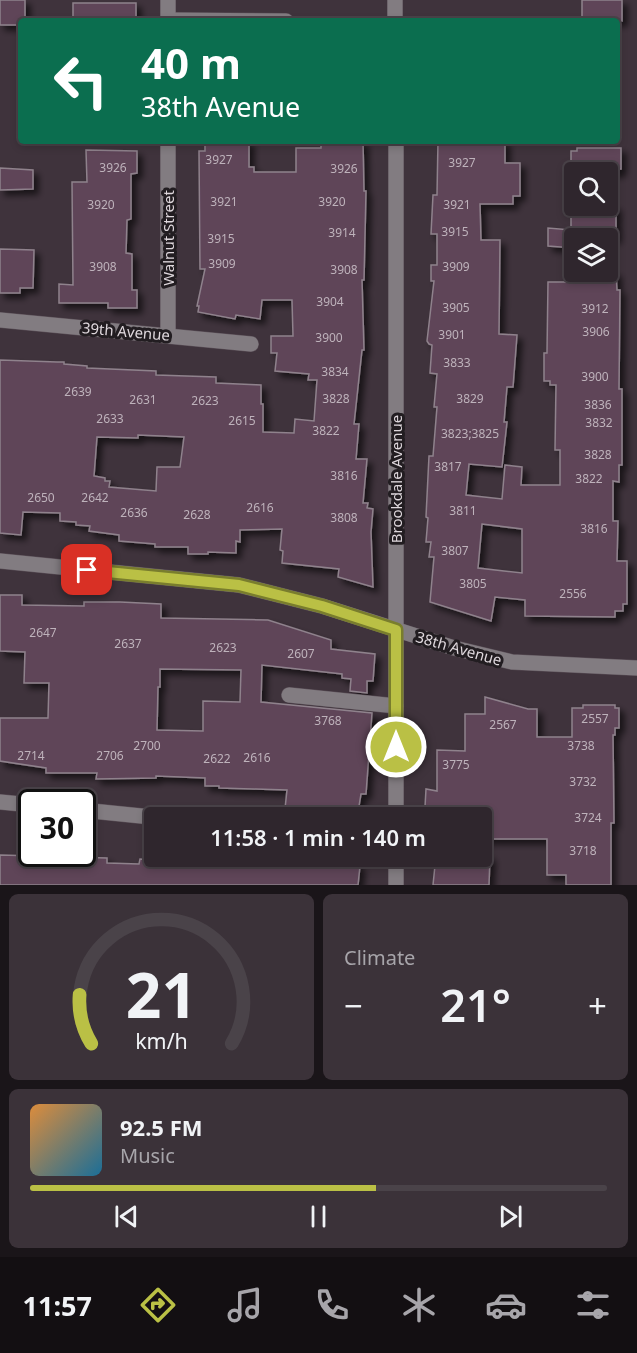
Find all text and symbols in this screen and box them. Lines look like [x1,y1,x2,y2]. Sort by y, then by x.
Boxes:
text: 40 m [141,34,241,91]
icon: left [42,42,120,120]
text: 38th Avenue [141,88,300,125]
house number: 3927 [205,151,233,168]
house number: 3927 [448,154,476,171]
house number: 3926 [99,159,127,176]
house number: 3926 [330,160,358,177]
map controls [564,162,618,282]
button: search [564,162,618,216]
street label: Walnut Street [158,190,178,286]
house number: 3921 [210,193,238,210]
house number: 3920 [318,193,346,210]
house number: 3920 [87,196,115,213]
house number: 3921 [443,196,471,213]
house number: 3915 [441,223,469,240]
house number: 3914 [328,224,356,241]
button: layers [564,228,618,282]
house number: 3915 [207,230,235,247]
house number: 3909 [208,255,236,272]
house number: 3908 [89,258,117,275]
house number: 3909 [442,258,470,275]
house number: 3908 [330,261,358,278]
house number: 3904 [316,293,344,310]
house number: 3905 [442,299,470,316]
house number: 3912 [581,300,609,317]
street label: 39th Avenue [81,317,171,345]
house number: 3906 [582,323,610,340]
house number: 3901 [438,326,466,343]
house number: 3900 [315,329,343,346]
house number: 3833 [443,354,471,371]
house number: 3834 [321,363,349,380]
house number: 3900 [581,368,609,385]
house number: 2639 [64,383,92,400]
house number: 3828 [322,390,350,407]
house number: 3829 [456,390,484,407]
house number: 2631 [129,391,157,408]
house number: 2623 [191,392,219,409]
house number: 3836 [584,396,612,413]
house number: 2633 [96,410,124,427]
house number: 2615 [228,412,256,429]
house number: 3832 [585,414,613,431]
street label: Brookdale Avenue [386,415,406,543]
house number: 3822 [312,422,340,439]
house number: 3823;3825 [441,425,499,442]
house number: 3828 [584,446,612,463]
house number: 3817 [434,458,462,475]
house number: 3816 [330,467,358,484]
house number: 3822 [575,470,603,487]
house number: 2650 [27,489,55,506]
house number: 2642 [81,489,109,506]
house number: 2616 [246,499,274,516]
house number: 3811 [449,502,477,519]
house number: 2636 [120,504,148,521]
house number: 2628 [183,506,211,523]
house number: 3808 [330,509,358,526]
house number: 3816 [580,520,608,537]
house number: 3807 [441,542,469,559]
pin [61,544,112,595]
icon: arrive [70,553,103,586]
house number: 3805 [459,575,487,592]
house number: 2556 [559,585,587,602]
house number: 2647 [29,624,57,641]
street label: 38th Avenue [414,626,504,670]
house number: 2637 [114,635,142,652]
house number: 2623 [209,639,237,656]
house number: 2607 [287,645,315,662]
house number: 2557 [581,710,609,727]
house number: 3768 [314,712,342,729]
position arrow [364,715,428,779]
house number: 2567 [489,716,517,733]
house number: 2700 [133,737,161,754]
house number: 3738 [567,737,595,754]
house number: 2714 [17,747,45,764]
house number: 2706 [96,747,124,764]
house number: 2616 [243,749,271,766]
house number: 2622 [203,750,231,767]
house number: 3775 [442,756,470,773]
house number: 3732 [569,773,597,790]
speed limit sign: 30 [18,789,96,867]
house number: 3724 [574,809,602,826]
text: 11:58 · 1 min · 140 m [210,822,426,852]
house number: 3718 [569,842,597,859]
text: Climate [344,944,415,971]
text: 21 [126,951,197,1036]
text: 21° [440,974,511,1035]
text: − [344,983,363,1028]
text: + [588,983,607,1028]
text: km/h [135,1026,188,1055]
text: 92.5 FM [120,1112,202,1142]
text: Music [120,1142,175,1169]
icon: previous [110,1200,143,1233]
icon: pause [302,1200,335,1233]
icon: next [494,1200,527,1233]
icon: directions [137,1284,179,1326]
icon: music [224,1284,266,1326]
icon: phone [311,1284,353,1326]
icon: climate [398,1284,440,1326]
icon: car [485,1284,527,1326]
icon: filters [572,1284,614,1326]
text: 11:57 [23,1287,92,1324]

